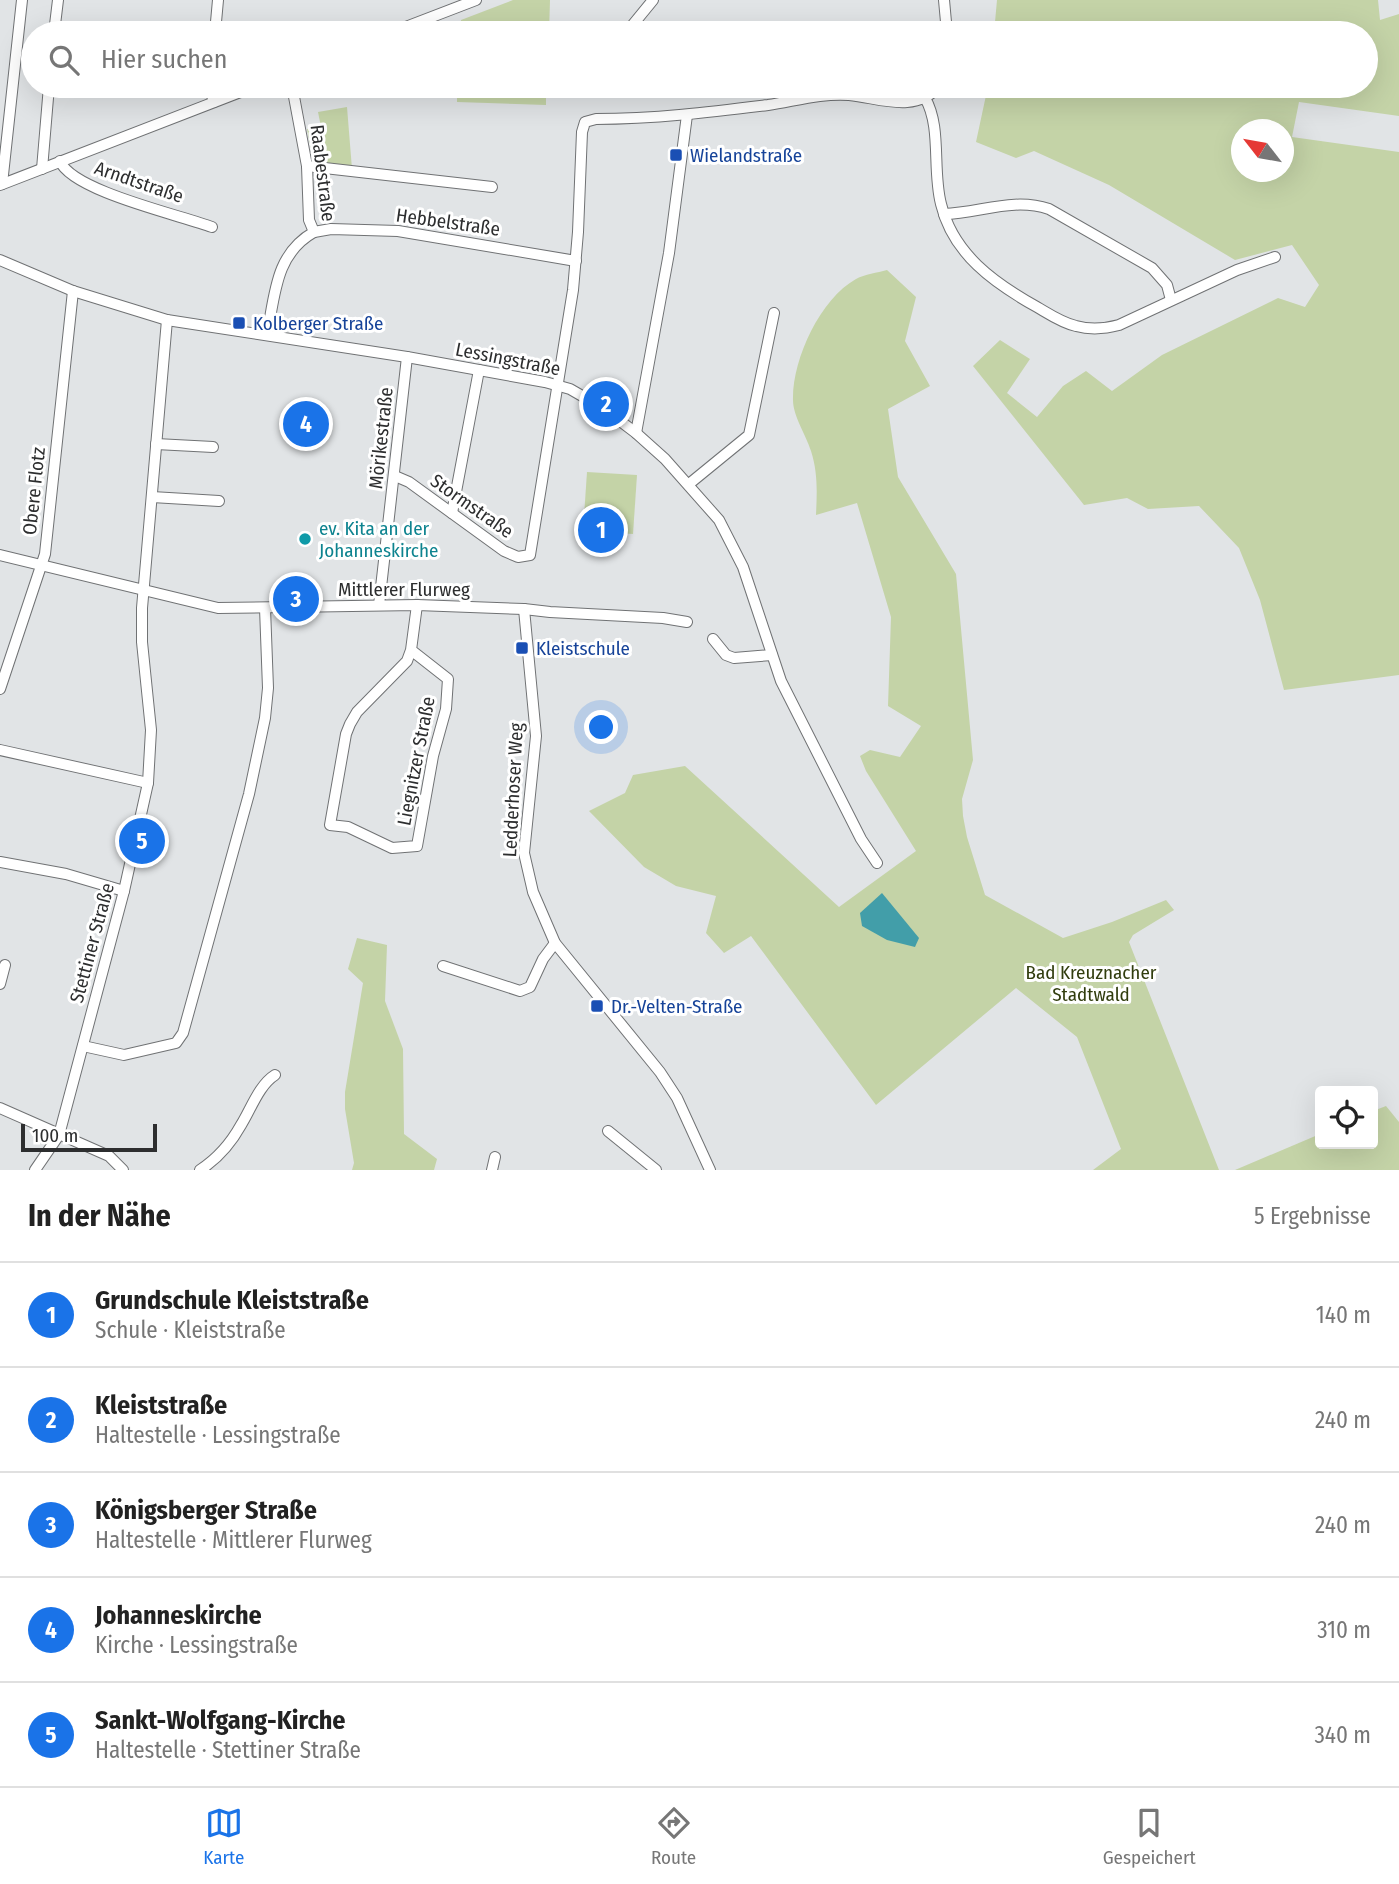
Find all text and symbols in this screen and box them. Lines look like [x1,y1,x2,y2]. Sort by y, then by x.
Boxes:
search box [21,21,1378,98]
icon: search [45,41,83,79]
text: Hier suchen [101,44,227,75]
north arrow [1231,119,1294,182]
street label: Raabestraße [306,123,340,223]
place label: Wielandstraße [690,144,802,167]
marker: Wielandstraße [668,147,684,163]
street label: Arndtstraße [92,156,186,208]
street label: Hebbelstraße [395,203,501,241]
place label: Kolberger Straße [253,312,383,335]
marker: Kolberger Straße [231,315,247,331]
street label: Lessingstraße [454,338,562,380]
pin: 2 [583,378,629,430]
street label: Mörikestraße [364,386,398,490]
pin: 4 [283,398,329,450]
street label: Obere Flotz [18,445,50,536]
street label: Stormstraße [426,469,518,543]
pin: 1 [578,504,624,556]
place label: ev. Kita an der Johanneskirche [319,517,438,562]
marker: ev. Kita an der Johanneskirche [297,531,313,547]
pin: 3 [273,573,319,625]
street label: Mittlerer Flurweg [338,578,470,601]
place label: Kleistschule [536,637,630,660]
marker: Kleistschule [514,640,530,656]
street label: Liegnitzer Straße [392,695,440,827]
your location [584,710,618,744]
street label: Ledderhoser Weg [498,722,528,858]
pin: 5 [119,815,165,867]
street label: Stettiner Straße [65,881,119,1005]
park label: Bad Kreuznacher Stadtwald [1026,961,1157,1006]
place label: Dr.-Velten-Straße [611,995,742,1018]
marker: Dr.-Velten-Straße [589,998,605,1014]
map controls [1315,1086,1378,1149]
button: locate [1315,1086,1378,1149]
scale bar [21,1121,158,1153]
text: 100 m [32,1124,78,1147]
text: In der Nähe [28,1198,171,1234]
text: 5 Ergebnisse [1254,1202,1371,1230]
text: Grundschule Kleiststraße [95,1285,369,1316]
text: 1 [46,1301,56,1329]
text: 140 m [1316,1301,1371,1329]
text: Schule · Kleiststraße [95,1316,286,1344]
text: Kleiststraße [95,1390,227,1421]
text: 2 [46,1406,56,1434]
text: 240 m [1315,1406,1371,1434]
text: Haltestelle · Lessingstraße [95,1421,341,1449]
text: Königsberger Straße [95,1495,317,1526]
text: 3 [46,1511,56,1539]
text: 240 m [1315,1511,1371,1539]
text: Haltestelle · Mittlerer Flurweg [95,1526,372,1554]
text: Johanneskirche [95,1600,262,1631]
text: 4 [45,1616,57,1644]
text: 310 m [1317,1616,1371,1644]
text: Kirche · Lessingstraße [95,1631,298,1659]
text: Sankt-Wolfgang-Kirche [95,1705,346,1736]
text: 5 [45,1721,57,1749]
text: 340 m [1315,1721,1371,1749]
text: Haltestelle · Stettiner Straße [95,1736,361,1764]
tab: Karte [203,1804,244,1869]
tab: Route [651,1804,696,1869]
tab: Gespeichert [1103,1804,1196,1869]

